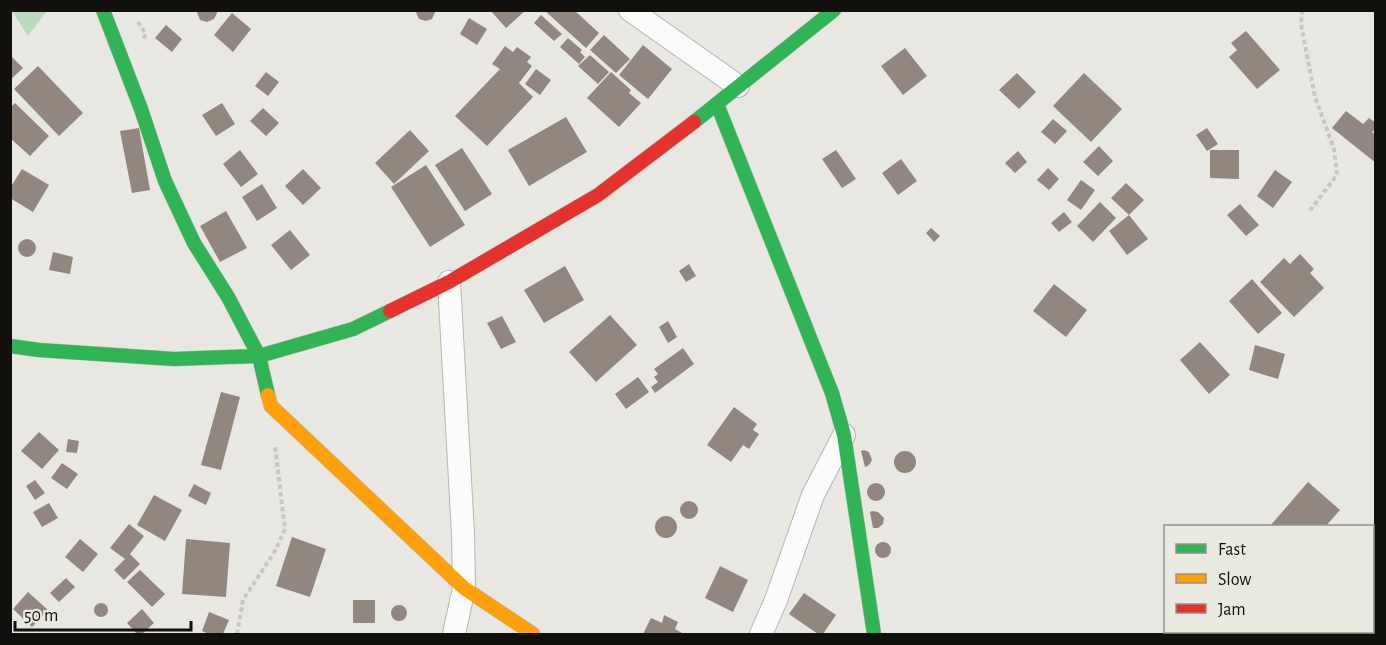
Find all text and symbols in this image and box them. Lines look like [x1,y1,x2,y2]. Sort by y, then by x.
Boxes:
legend [1164,525,1374,633]
text: Fast [1218,541,1246,559]
text: Slow [1218,571,1251,589]
scale bar [15,594,190,632]
text: Jam [1218,601,1246,619]
text: 50 m [24,607,58,625]

